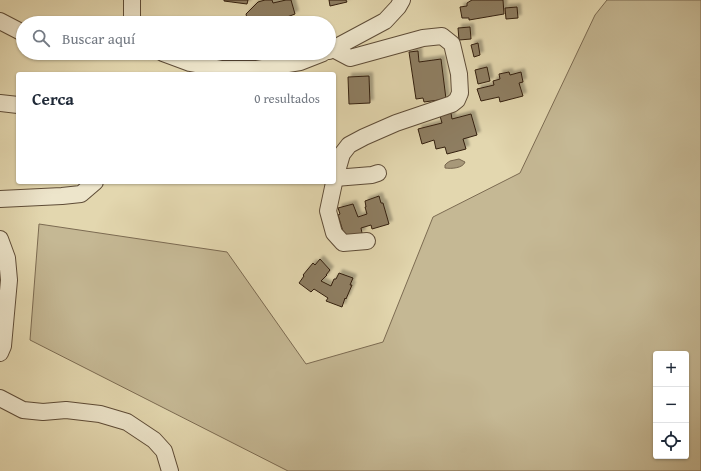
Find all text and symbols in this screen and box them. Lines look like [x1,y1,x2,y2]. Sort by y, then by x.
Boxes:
search box [16,16,336,60]
icon: search [30,27,52,49]
text: Buscar aquí [62,28,135,49]
text: Cerca [32,86,74,111]
text: 0 resultados [254,89,320,108]
map controls [653,351,689,459]
button: + [653,351,689,387]
button: − [653,387,689,423]
button: locate [653,423,689,459]

